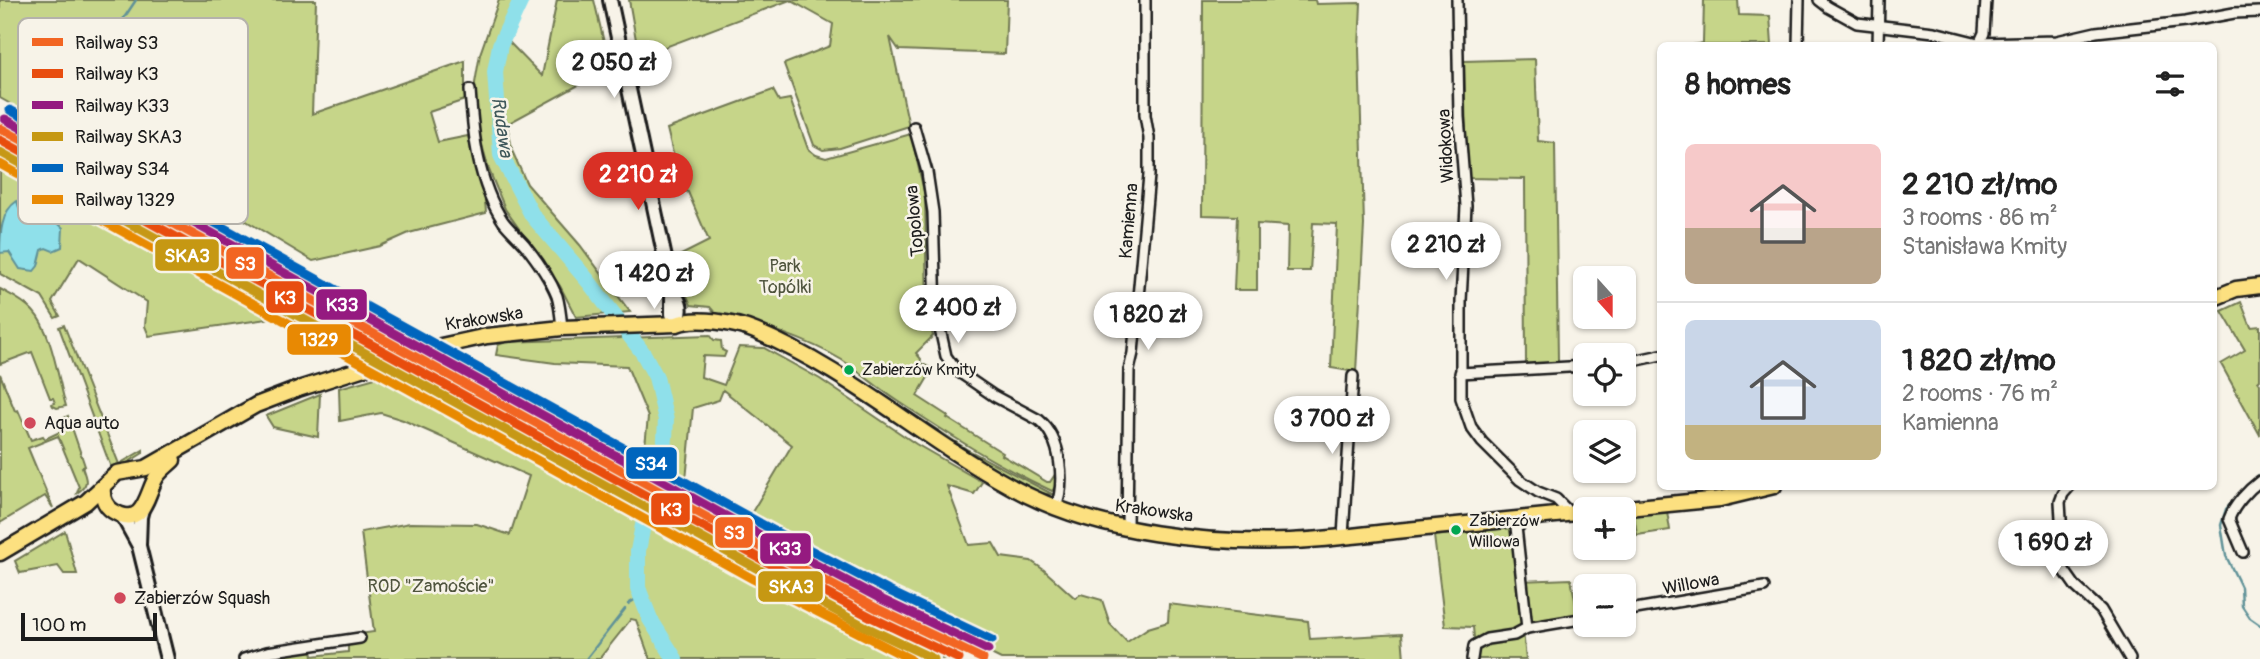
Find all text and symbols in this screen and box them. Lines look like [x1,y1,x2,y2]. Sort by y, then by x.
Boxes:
legend [18,18,248,224]
text: Railway S3 [75,31,158,55]
pin: 2 050 zł [542,41,686,100]
text: 2 050 zł [572,48,656,77]
text: Railway K3 [75,62,159,86]
icon: filters [2151,65,2189,103]
text: 8 homes [1685,66,1791,103]
text: Railway K33 [75,94,169,118]
water label: Rudawa [486,95,518,160]
street label: Widokowa [1433,108,1459,184]
text: Railway SKA3 [75,125,182,149]
pin: 2 210 zł [566,152,710,212]
text: Railway S34 [75,157,169,181]
text: 2 210 zł [599,160,677,189]
text: 2 210 zł/mo [1902,166,2057,203]
icon: home [1741,172,1825,256]
street label: Kamienna [1114,182,1144,260]
street label: Topolowa [900,184,930,258]
text: Railway 1329 [75,188,175,212]
text: 3 rooms · 86 m² [1902,203,2058,232]
pin: 2 210 zł [1374,222,1518,282]
text: 2 210 zł [1407,230,1485,259]
text: Stanisława Kmity [1902,232,2067,261]
line badge: SKA3 [154,238,220,272]
text: SKA3 [164,244,210,268]
line badge: S3 [225,246,265,280]
text: S3 [234,252,256,276]
pin: 1 420 zł [582,252,726,311]
park label: Park Topólki [759,255,811,299]
text: 1 420 zł [615,259,693,288]
north arrow [1573,266,1636,329]
map controls [1573,266,1636,637]
line badge: K3 [265,280,305,314]
text: K3 [274,286,296,310]
pin: 2 400 zł [886,286,1030,345]
line badge: K33 [315,288,368,321]
pin: 1 820 zł [1076,292,1220,352]
text: K33 [326,293,358,317]
text: 2 400 zł [915,293,1001,322]
text: 1 820 zł [1110,300,1186,329]
street label: Krakowska [443,301,525,337]
line badge: 1329 [286,323,352,356]
text: 1329 [300,328,338,352]
text: 1 820 zł/mo [1902,342,2056,379]
button: locate [1573,343,1636,406]
icon: home [1741,348,1825,432]
place label: Zabierzów Kmity [862,360,976,380]
marker: Zabierzów Kmity [842,363,856,377]
text: 2 rooms · 76 m² [1902,379,2058,408]
pin: 3 700 zł [1260,396,1404,456]
text: 3 700 zł [1290,404,1374,433]
text: Kamienna [1902,408,1999,437]
place label: Aqua auto [44,412,120,435]
marker: Aqua auto [22,415,38,431]
button: layers [1573,420,1636,483]
line badge: S34 [625,446,678,480]
text: S34 [635,452,667,476]
line badge: K3 [650,492,691,526]
street label: Krakowska [1113,494,1195,528]
button: + [1573,497,1636,560]
text: K3 [660,498,682,522]
place label: Zabierzów Willowa [1469,511,1540,552]
line badge: S3 [714,516,754,549]
pin: 1 690 zł [1981,520,2125,580]
text: S3 [723,521,745,545]
marker: Zabierzów Willowa [1449,523,1463,537]
text: 1 690 zł [2014,528,2092,557]
line badge: K33 [759,532,812,565]
text: K33 [769,537,801,561]
street label: Willowa [1661,568,1721,600]
line badge: SKA3 [757,570,824,603]
button: − [1573,574,1636,637]
park label: ROD "Zamoście" [367,575,495,598]
text: SKA3 [768,575,814,599]
place label: Zabierzów Squash [134,587,270,610]
marker: Zabierzów Squash [112,590,128,606]
scale bar [21,610,158,642]
text: 100 m [32,613,86,637]

